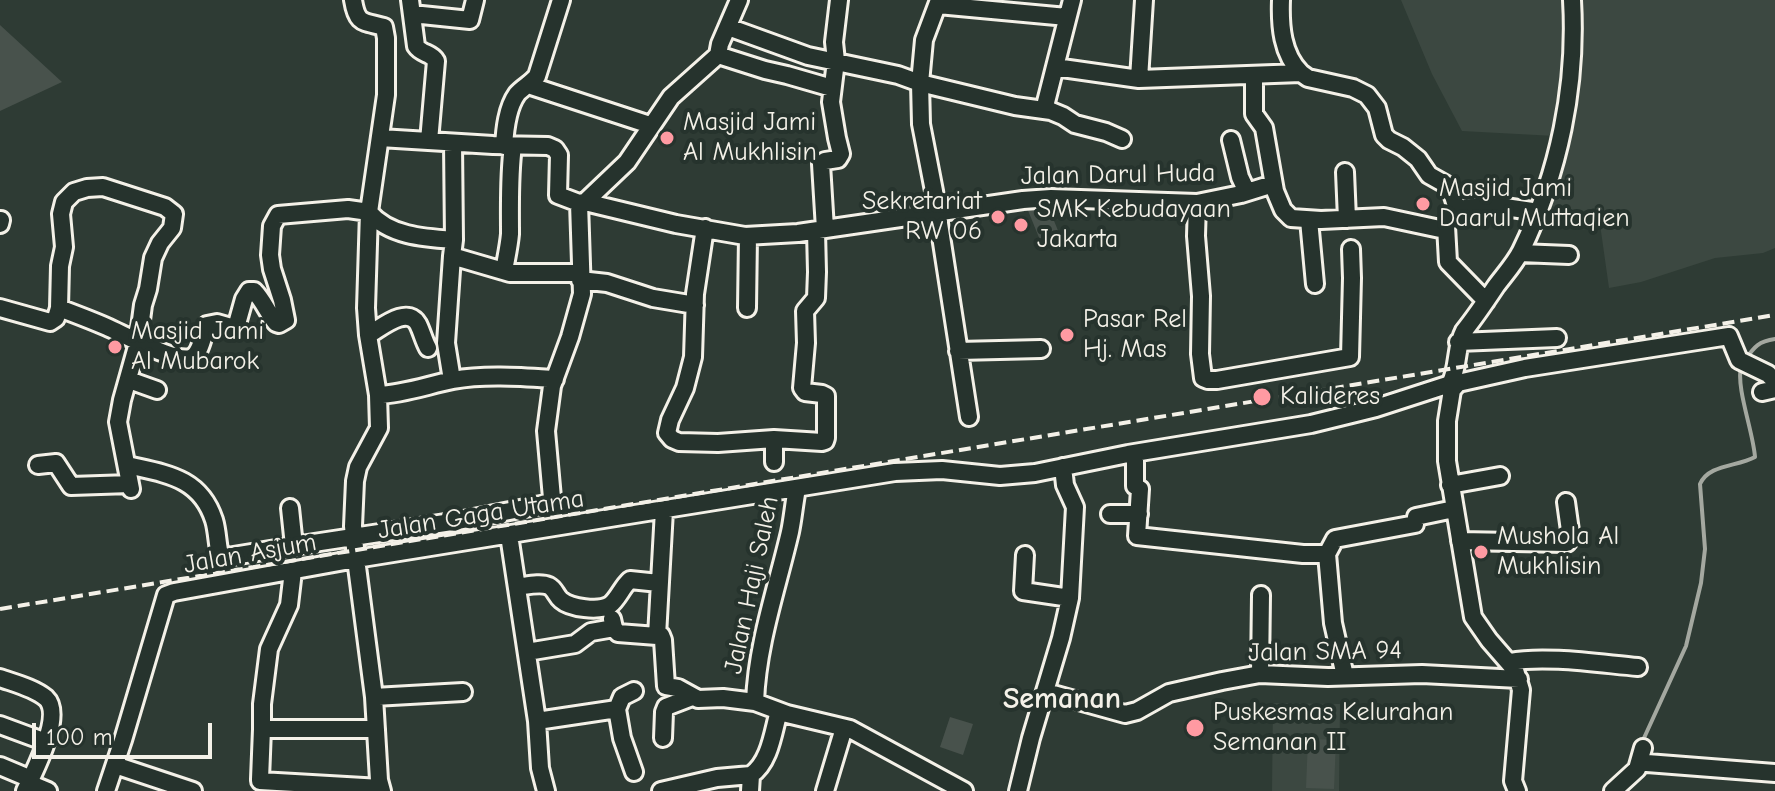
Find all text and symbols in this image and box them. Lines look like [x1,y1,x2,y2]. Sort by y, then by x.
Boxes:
place label: Masjid Jami Al Mukhlisin [683,107,817,168]
marker: Masjid Jami Al Mukhlisin [658,129,676,147]
street label: Jalan Darul Huda [1020,158,1216,192]
place label: Masjid Jami Daarul Muttaqien [1439,173,1630,234]
place label: Sekretariat RW 06 [862,186,982,248]
place label: SMK Kebudayaan Jakarta [1037,194,1231,256]
marker: Masjid Jami Daarul Muttaqien [1414,195,1432,213]
marker: Sekretariat RW 06 [989,208,1007,226]
marker: SMK Kebudayaan Jakarta [1012,216,1030,234]
place label: Pasar Rel Hj. Mas [1083,304,1187,366]
place label: Masjid Jami Al Mubarok [131,316,264,378]
marker: Pasar Rel Hj. Mas [1058,326,1076,344]
marker: Masjid Jami Al Mubarok [106,338,124,356]
place label: Kalideres [1280,381,1380,413]
marker: Kalideres [1251,386,1273,408]
street label: Jalan Gaga Utama [376,483,586,547]
street label: Jalan Haji Saleh [718,493,786,677]
place label: Mushola Al Mukhlisin [1497,521,1619,582]
street label: Jalan Asjum [181,527,319,581]
marker: Mushola Al Mukhlisin [1472,543,1490,561]
street label: Jalan SMA 94 [1248,635,1402,669]
district label: Semanan [1003,682,1121,718]
place label: Puskesmas Kelurahan Semanan II [1213,697,1453,758]
scale bar [36,707,216,757]
marker: Puskesmas Kelurahan Semanan II [1184,717,1206,739]
text: 100 m [46,723,113,751]

